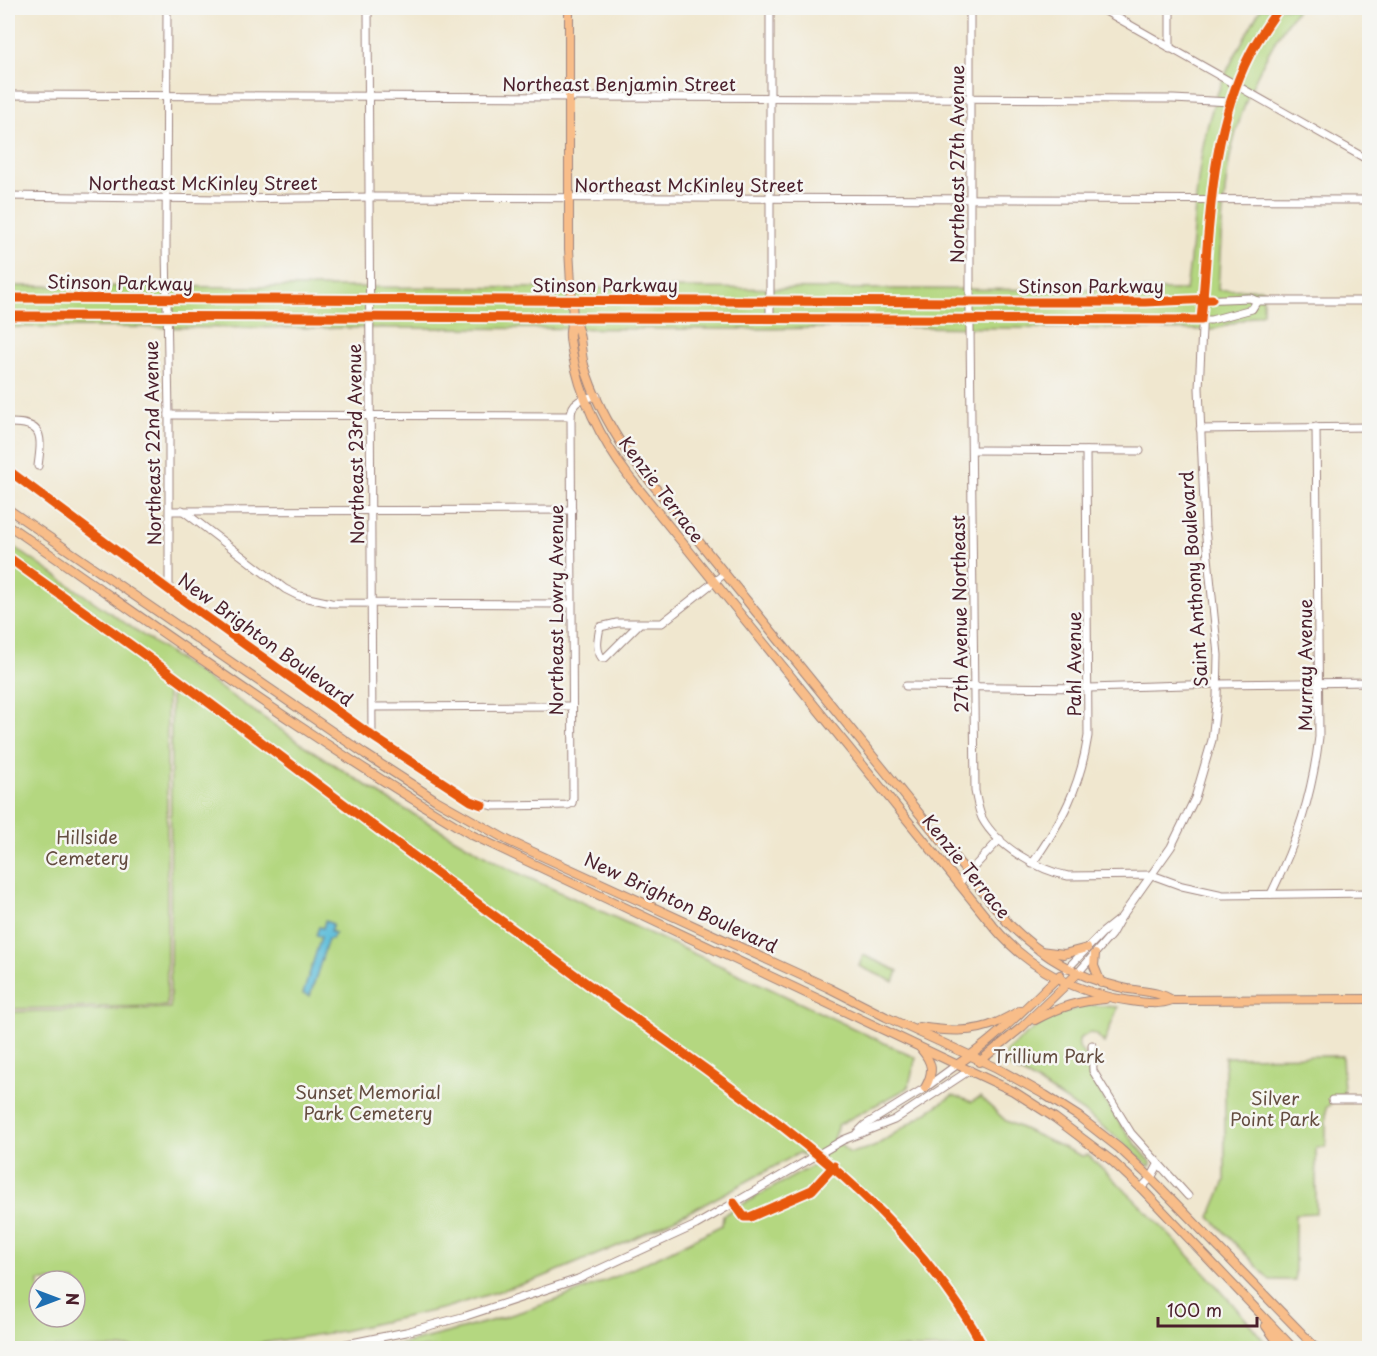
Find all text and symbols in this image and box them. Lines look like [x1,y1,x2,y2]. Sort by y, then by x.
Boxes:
street label: Northeast 27th Avenue [943,65,970,263]
street label: Northeast Benjamin Street [502,70,736,97]
street label: Northeast McKinley Street [88,169,318,196]
street label: Northeast McKinley Street [574,171,804,198]
street label: Stinson Parkway [47,267,193,297]
street label: Stinson Parkway [532,271,678,298]
street label: Stinson Parkway [1018,272,1164,299]
street label: Northeast 22nd Avenue [137,340,167,546]
street label: Northeast 23rd Avenue [340,343,370,545]
street label: Kenzie Terrace [613,430,711,548]
street label: Saint Anthony Boulevard [1172,470,1214,688]
street label: Northeast Lowry Avenue [542,504,569,716]
street label: 27th Avenue Northeast [944,515,974,713]
street label: New Brighton Boulevard [173,566,359,712]
street label: Murray Avenue [1291,598,1318,731]
street label: Pahl Avenue [1060,611,1087,716]
street label: Kenzie Terrace [916,808,1018,924]
park label: Hillside Cemetery [45,823,129,871]
street label: New Brighton Boulevard [580,845,782,959]
park label: Trillium Park [993,1042,1105,1069]
park label: Sunset Memorial Park Cemetery [295,1078,441,1126]
park label: Silver Point Park [1230,1084,1320,1132]
north arrow [27,1269,87,1329]
scale bar [1158,1290,1257,1328]
text: N [61,1293,85,1305]
text: 100 m [1167,1296,1222,1323]

